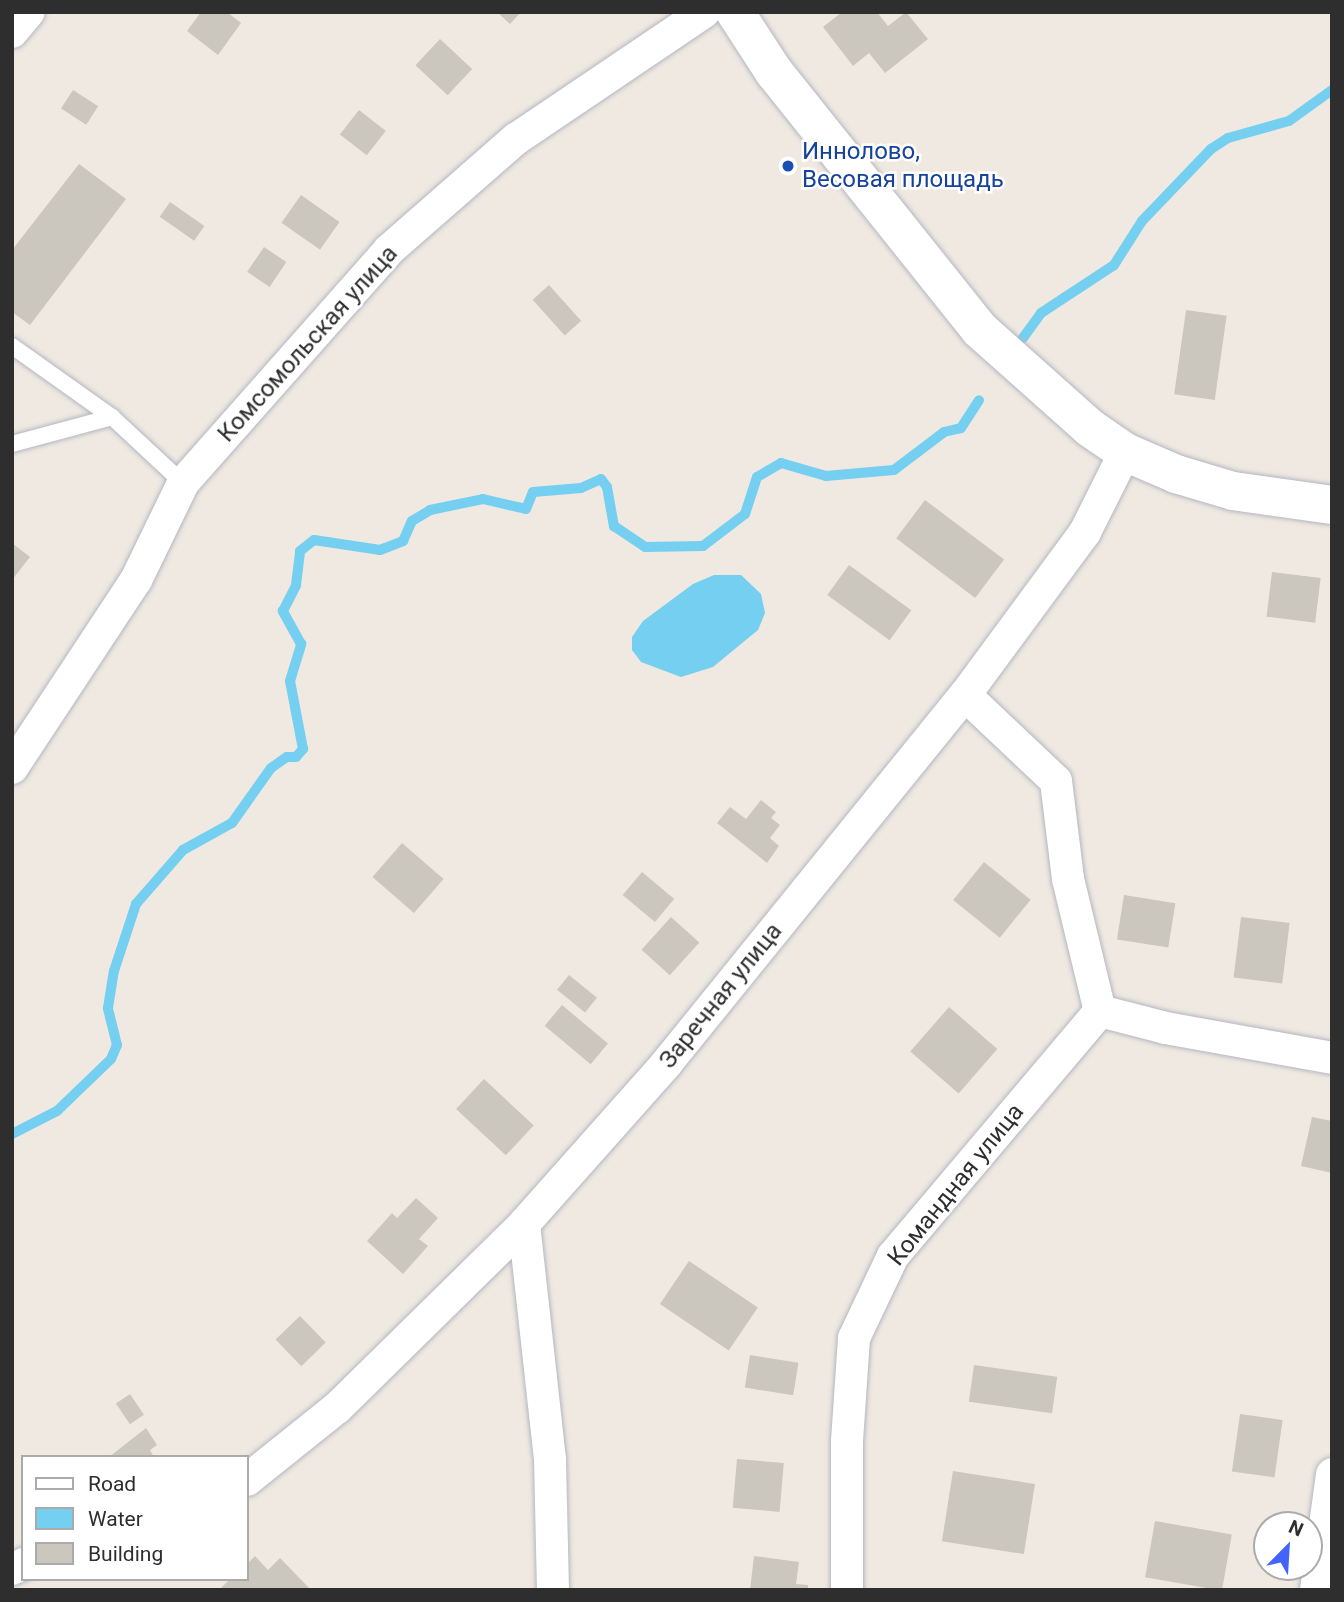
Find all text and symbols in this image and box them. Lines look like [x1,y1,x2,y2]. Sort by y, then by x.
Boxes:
place label: Иннолово, Весовая площадь [802,138,1004,194]
marker: Иннолово, Весовая площадь [780,158,796,174]
street label: Комсомольская улица [212,240,404,448]
street label: Заречная улица [654,918,788,1074]
street label: Командная улица [882,1098,1030,1272]
legend [21,1455,248,1581]
text: Road [88,1472,136,1496]
text: Water [88,1507,143,1531]
north arrow [1253,1511,1323,1581]
text: N [1285,1515,1307,1541]
text: Building [88,1542,163,1566]

